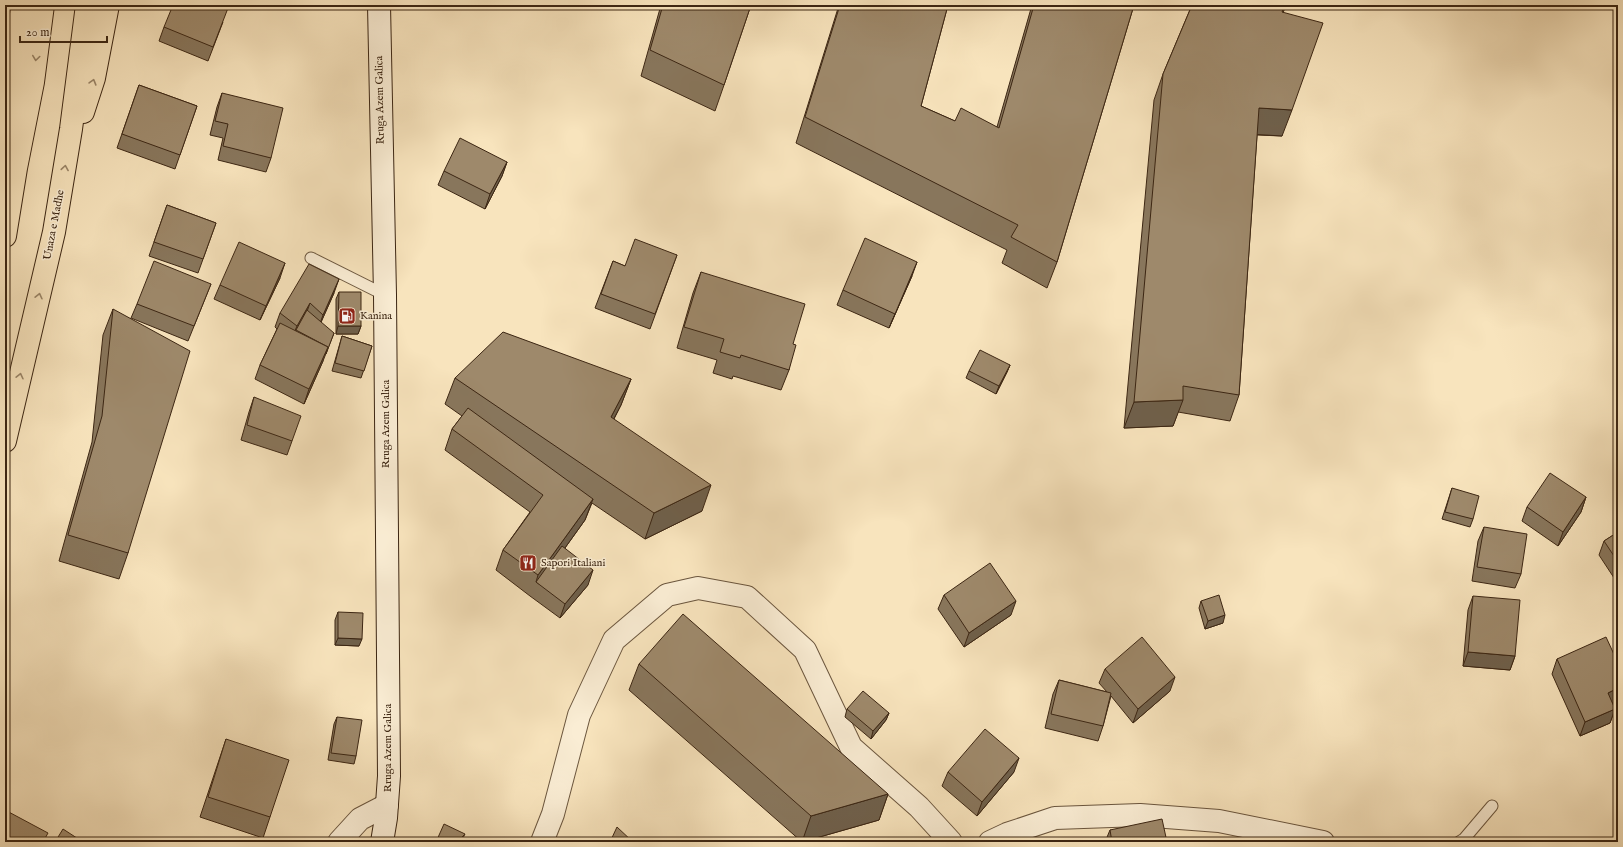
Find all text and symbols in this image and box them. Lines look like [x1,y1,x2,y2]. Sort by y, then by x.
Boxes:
scale bar [20,18,107,44]
text: 20 m [26,25,49,40]
one-way arrow [32,54,41,61]
street label: Rruga Azem Galica [372,55,388,144]
one-way arrow [88,79,97,86]
one-way arrow [60,165,68,171]
street label: Unaza e Madhe [40,189,68,261]
one-way arrow [35,293,43,299]
fuel station icon: Kanina [337,306,357,326]
place label: Kanina [360,309,392,323]
one-way arrow [16,373,24,379]
street label: Rruga Azem Galica [379,379,393,468]
restaurant icon: Sapori Italiani [518,553,538,573]
place label: Sapori Italiani [541,556,605,570]
street label: Rruga Azem Galica [381,703,395,792]

